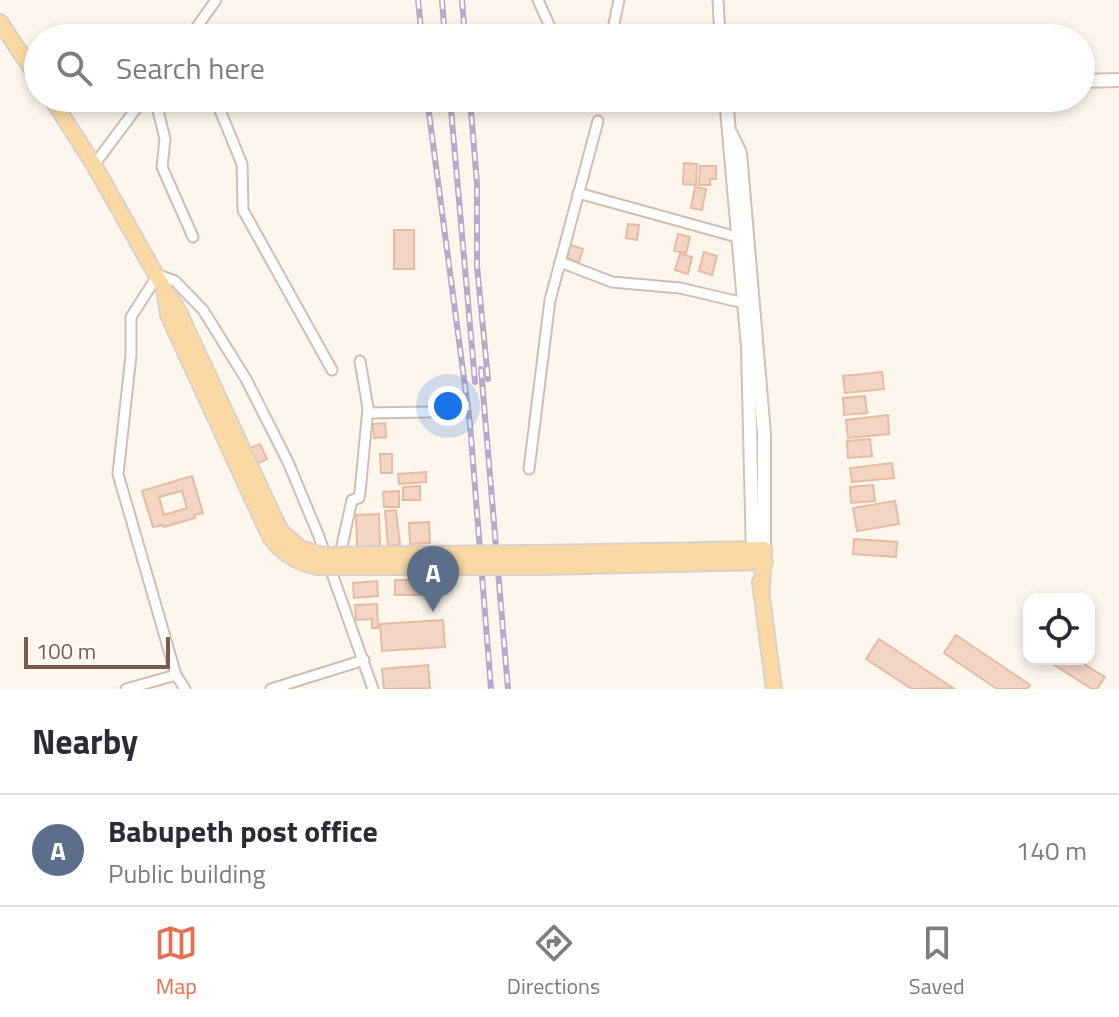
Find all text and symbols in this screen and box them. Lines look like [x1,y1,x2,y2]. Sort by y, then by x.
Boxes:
search box [24,24,1095,112]
text: Search here [116,45,265,91]
icon: search [52,46,96,90]
your location [428,386,468,426]
pin: A [407,546,459,612]
map controls [1023,593,1095,665]
button: locate [1023,593,1095,665]
scale bar [24,633,170,669]
text: 100 m [36,634,96,668]
text: Nearby [32,715,138,767]
text: Babupeth post office [108,808,378,854]
text: A [50,831,66,870]
text: 140 m [1016,831,1087,870]
text: Public building [108,854,266,893]
tab: Map [154,921,198,1003]
tab: Directions [507,921,600,1003]
tab: Saved [909,921,965,1003]

